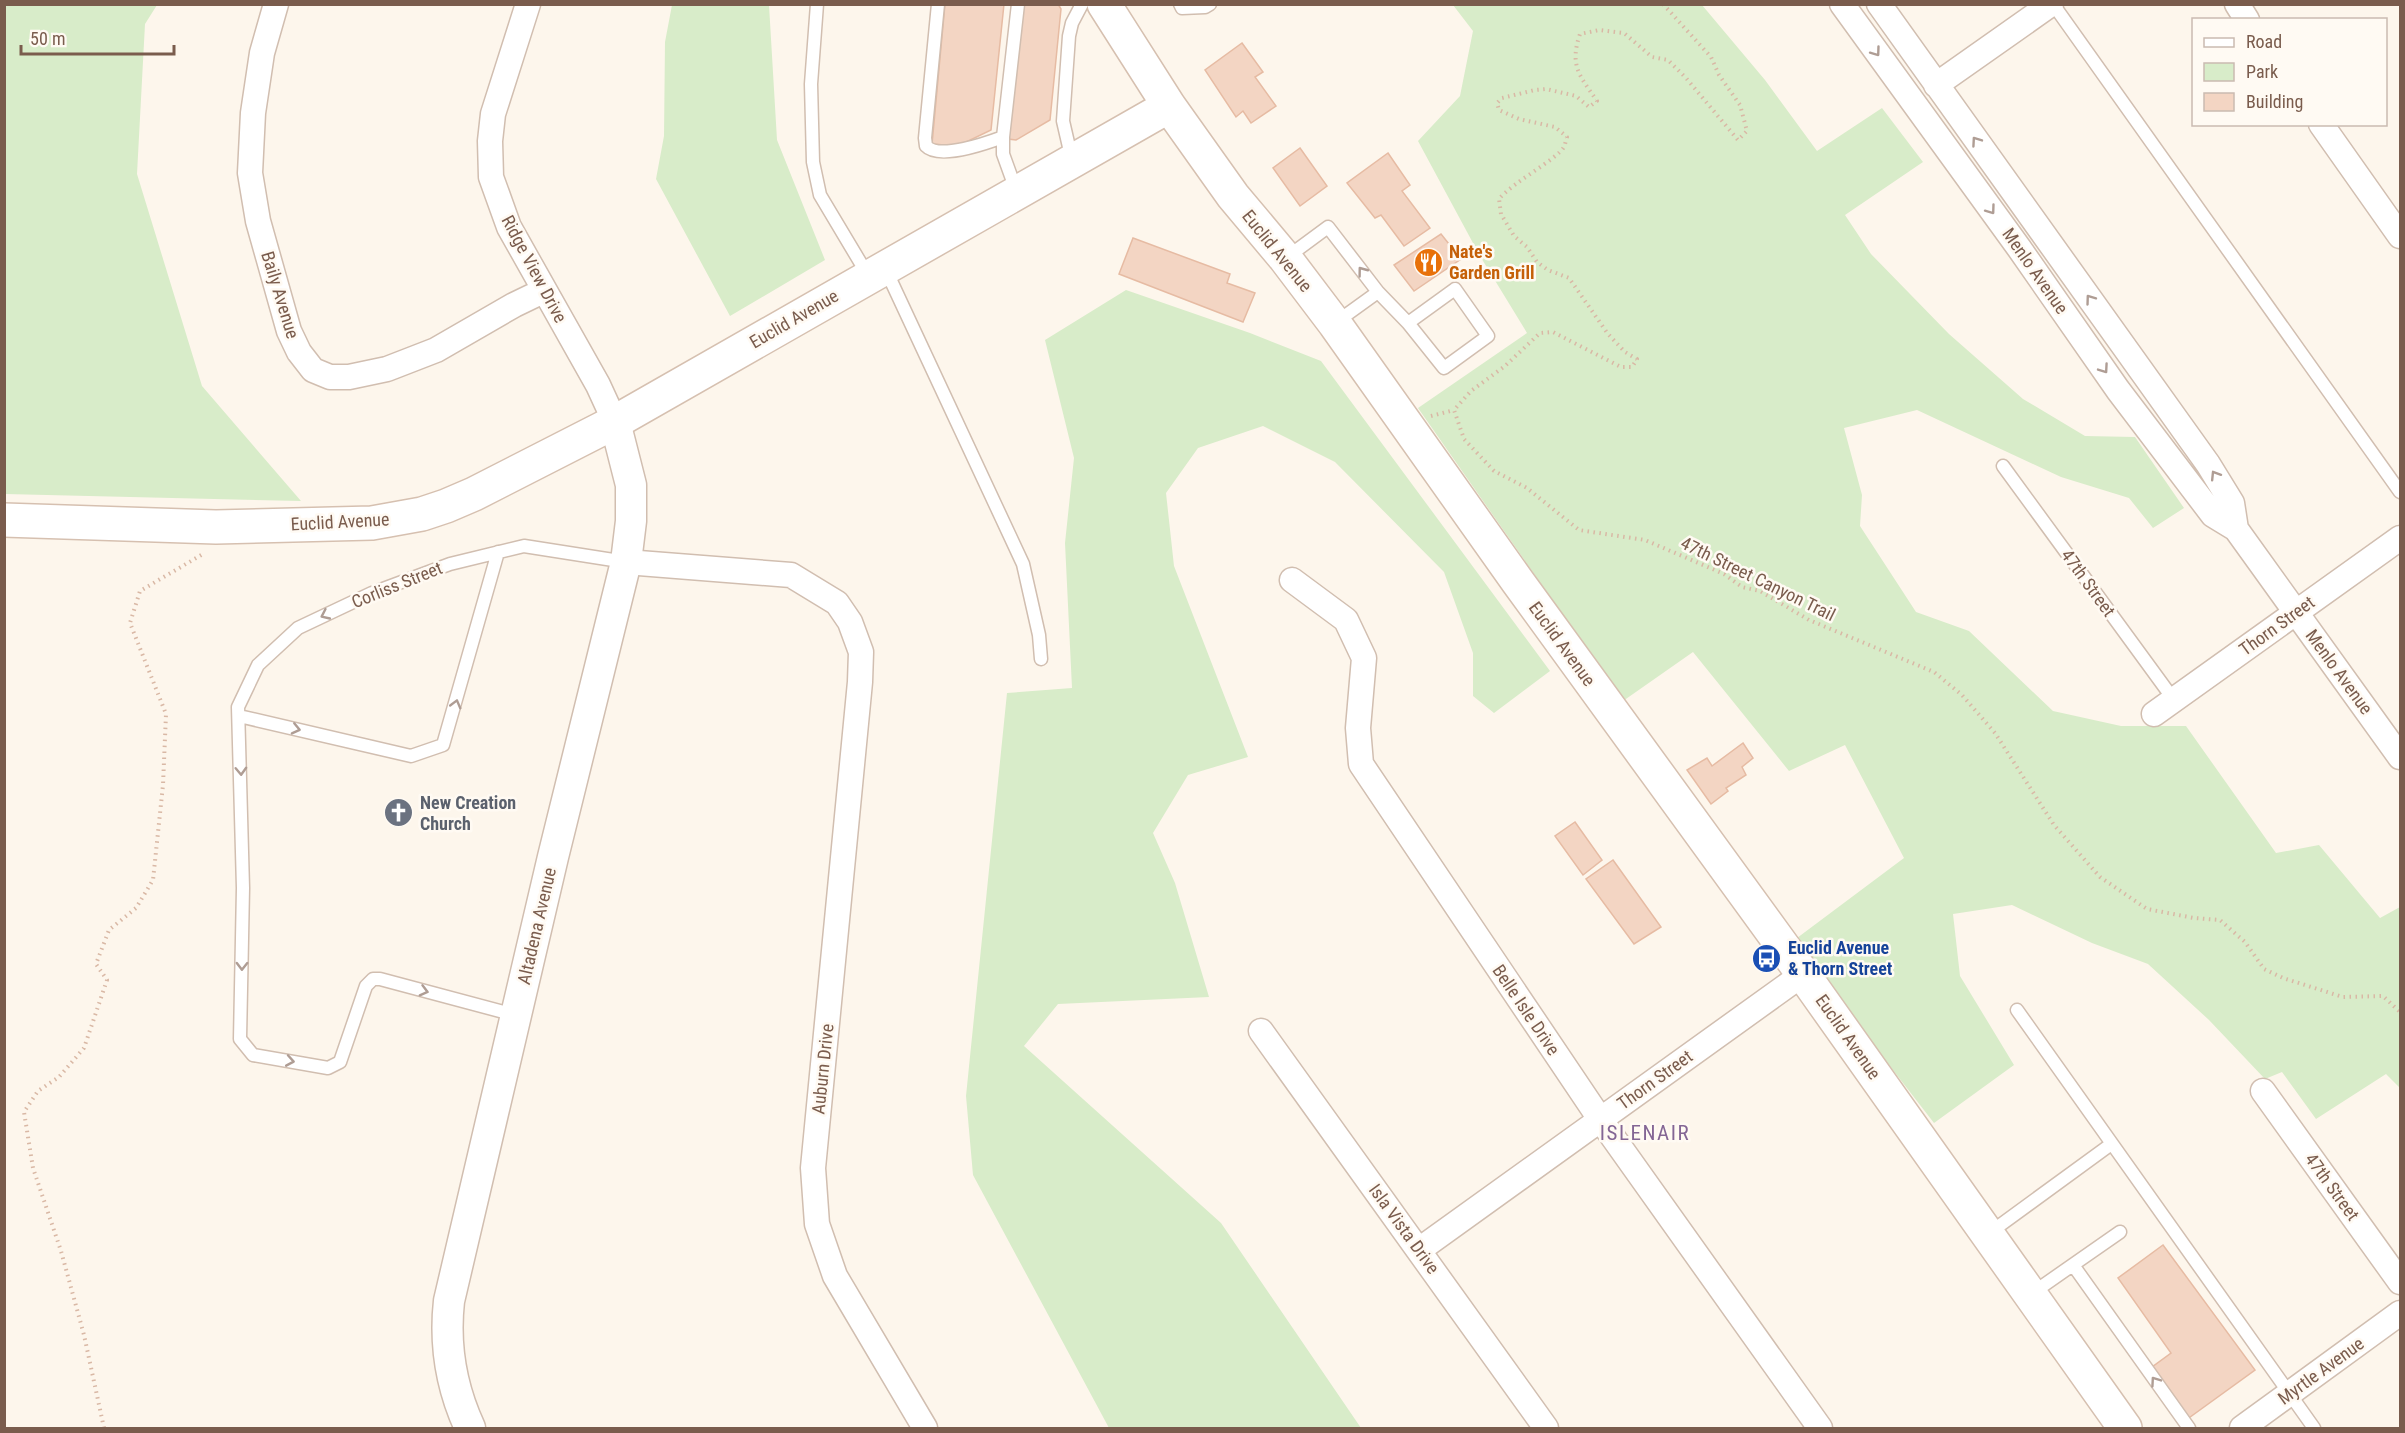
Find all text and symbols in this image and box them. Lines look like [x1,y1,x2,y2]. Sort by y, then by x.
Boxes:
scale bar [21,18,174,56]
legend [2192,18,2387,126]
text: 50 m [30,28,65,49]
text: Road [2246,31,2282,52]
one-way arrow [1869,45,1880,56]
text: Park [2246,61,2278,82]
text: Building [2246,91,2303,112]
one-way arrow [1972,137,1983,148]
one-way arrow [1984,203,1995,214]
street label: Euclid Avenue [1238,206,1317,296]
street label: Ridge View Drive [497,212,572,326]
street label: Menlo Avenue [1998,224,2073,318]
place label: Nate's Garden Grill [1449,241,1534,283]
restaurant icon: Nate's Garden Grill [1412,246,1444,278]
street label: Baily Avenue [257,249,304,341]
one-way arrow [1359,267,1370,278]
street label: Euclid Avenue [746,285,842,352]
one-way arrow [2086,295,2097,306]
one-way arrow [2097,362,2108,373]
one-way arrow [2211,471,2223,481]
street label: Euclid Avenue [290,508,390,535]
street label: 47th Street Canyon Trail [1677,532,1839,625]
street label: 47th Street [2057,545,2120,620]
street label: Corliss Street [349,557,445,612]
street label: Thorn Street [2235,591,2318,660]
street label: Euclid Avenue [1525,598,1600,690]
one-way arrow [321,608,332,620]
street label: Menlo Avenue [2302,625,2377,718]
one-way arrow [449,700,461,710]
one-way arrow [291,721,301,734]
one-way arrow [235,767,247,776]
place label: New Creation Church [420,792,516,834]
church icon: New Creation Church [383,797,415,829]
street label: Altadena Avenue [513,865,560,986]
place label: Euclid Avenue & Thorn Street [1788,937,1893,979]
bus stop icon: Euclid Avenue & Thorn Street [1751,942,1783,974]
street label: Belle Isle Drive [1489,961,1564,1059]
one-way arrow [235,962,248,971]
one-way arrow [418,984,429,996]
street label: Euclid Avenue [1811,990,1885,1083]
street label: Auburn Drive [807,1023,838,1115]
street label: Thorn Street [1613,1045,1696,1114]
one-way arrow [285,1055,295,1067]
district label: ISLENAIR [1600,1121,1690,1145]
street label: 47th Street [2301,1149,2364,1224]
street label: Isla Vista Drive [1365,1180,1444,1278]
street label: Myrtle Avenue [2274,1332,2368,1409]
one-way arrow [2151,1376,2162,1387]

